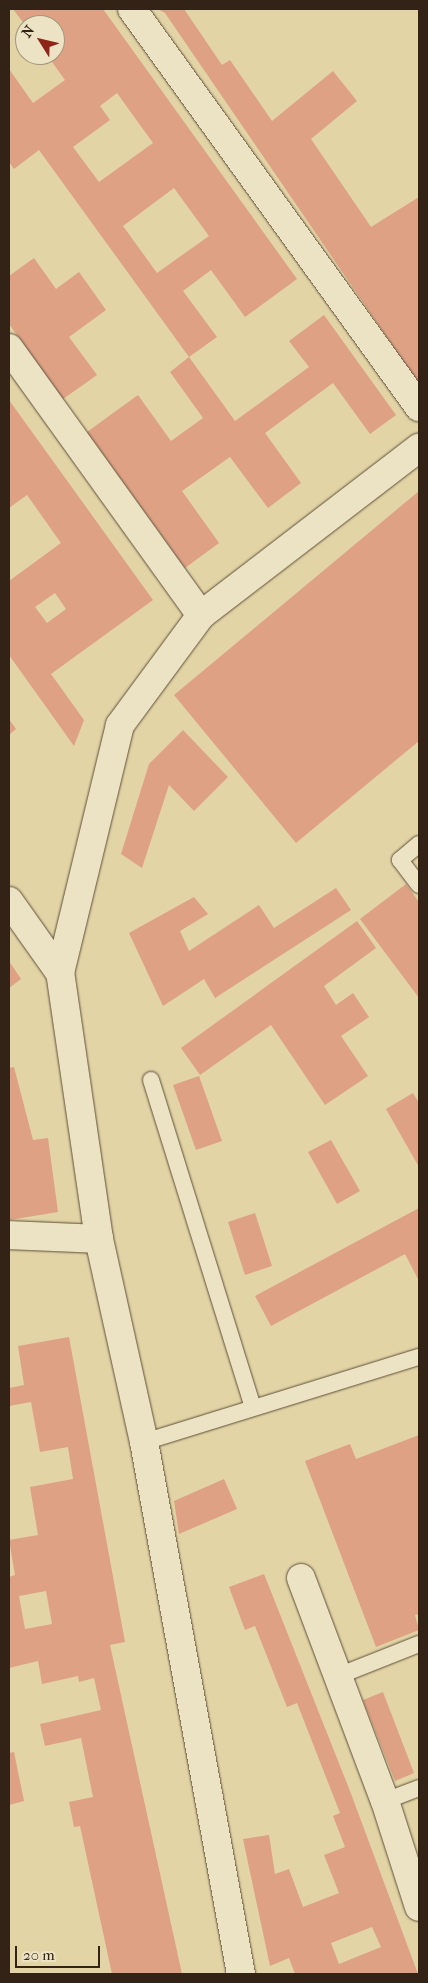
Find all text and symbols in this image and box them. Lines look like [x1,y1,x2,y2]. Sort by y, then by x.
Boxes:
north arrow [15,15,65,65]
text: N [18,22,38,41]
scale bar [18,1936,102,1968]
text: 20 m [23,1946,55,1964]

